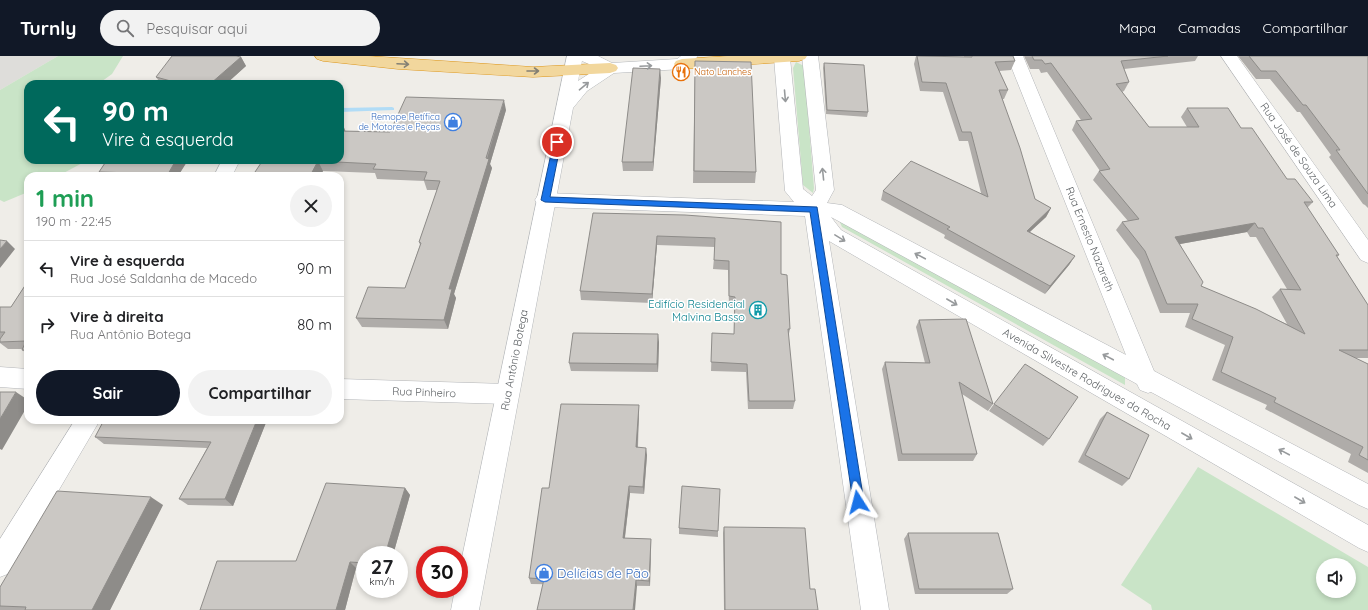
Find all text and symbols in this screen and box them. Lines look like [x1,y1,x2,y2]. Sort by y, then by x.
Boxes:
search box [100,10,380,46]
text: Turnly [20,16,76,40]
icon: search [114,17,136,39]
text: Pesquisar aqui [146,19,248,38]
text: Mapa [1119,19,1156,37]
text: Camadas [1178,19,1240,37]
text: Compartilhar [1262,19,1348,37]
one-way arrow [396,61,409,68]
one-way arrow [639,62,652,69]
restaurant icon: Nato Lanches [671,62,691,82]
place label: Nato Lanches [694,66,751,77]
one-way arrow [526,67,539,75]
one-way arrow [579,81,589,90]
one-way arrow [782,89,789,102]
text: 90 m [102,93,169,128]
icon: left [36,96,88,148]
street label: Rua José de Souza Lima [1257,100,1341,210]
place label: Remope Retífica de Motores e Peças [358,111,440,132]
shop icon: Remope Retífica de Motores e Peças [443,112,463,132]
pin [540,125,574,159]
text: Vire à esquerda [102,128,234,151]
icon: arrive [546,131,568,153]
one-way arrow [819,167,827,180]
text: 1 min [36,183,94,213]
button: close [290,185,332,227]
street label: Rua Ernesto Nazareth [1063,185,1117,293]
text: 190 m · 22:45 [36,213,112,229]
one-way arrow [834,234,846,242]
text: Vire à esquerda [70,251,185,270]
one-way arrow [914,251,926,259]
icon: left [36,258,58,280]
text: 90 m [297,259,332,278]
text: Rua José Saldanha de Macedo [70,270,257,286]
place label: Edifício Residencial Malvina Basso [648,297,745,324]
one-way arrow [946,299,958,307]
building icon: Edifício Residencial Malvina Basso [748,300,768,320]
text: Vire à direita [70,307,164,326]
street label: Rua Antônio Botega [497,308,531,412]
icon: right [36,314,58,336]
text: 80 m [297,315,332,334]
street label: Avenida Silvestre Rodrigues da Rocha [1000,325,1174,433]
text: Rua Antônio Botega [70,326,191,342]
one-way arrow [1102,353,1114,361]
button: Sair [36,370,180,416]
button: Compartilhar [188,370,332,416]
street label: Rua Pinheiro [392,384,457,400]
one-way arrow [1181,432,1193,440]
one-way arrow [1279,448,1291,455]
position arrow [837,481,879,523]
one-way arrow [1294,497,1306,505]
speed limit sign: 30 [416,546,468,598]
text: 27 [371,554,393,579]
map controls [1316,558,1356,598]
button: sound [1316,558,1356,598]
shop icon: Delícias de Pão [534,563,554,583]
place label: Delícias de Pão [557,565,649,581]
text: km/h [369,575,395,588]

